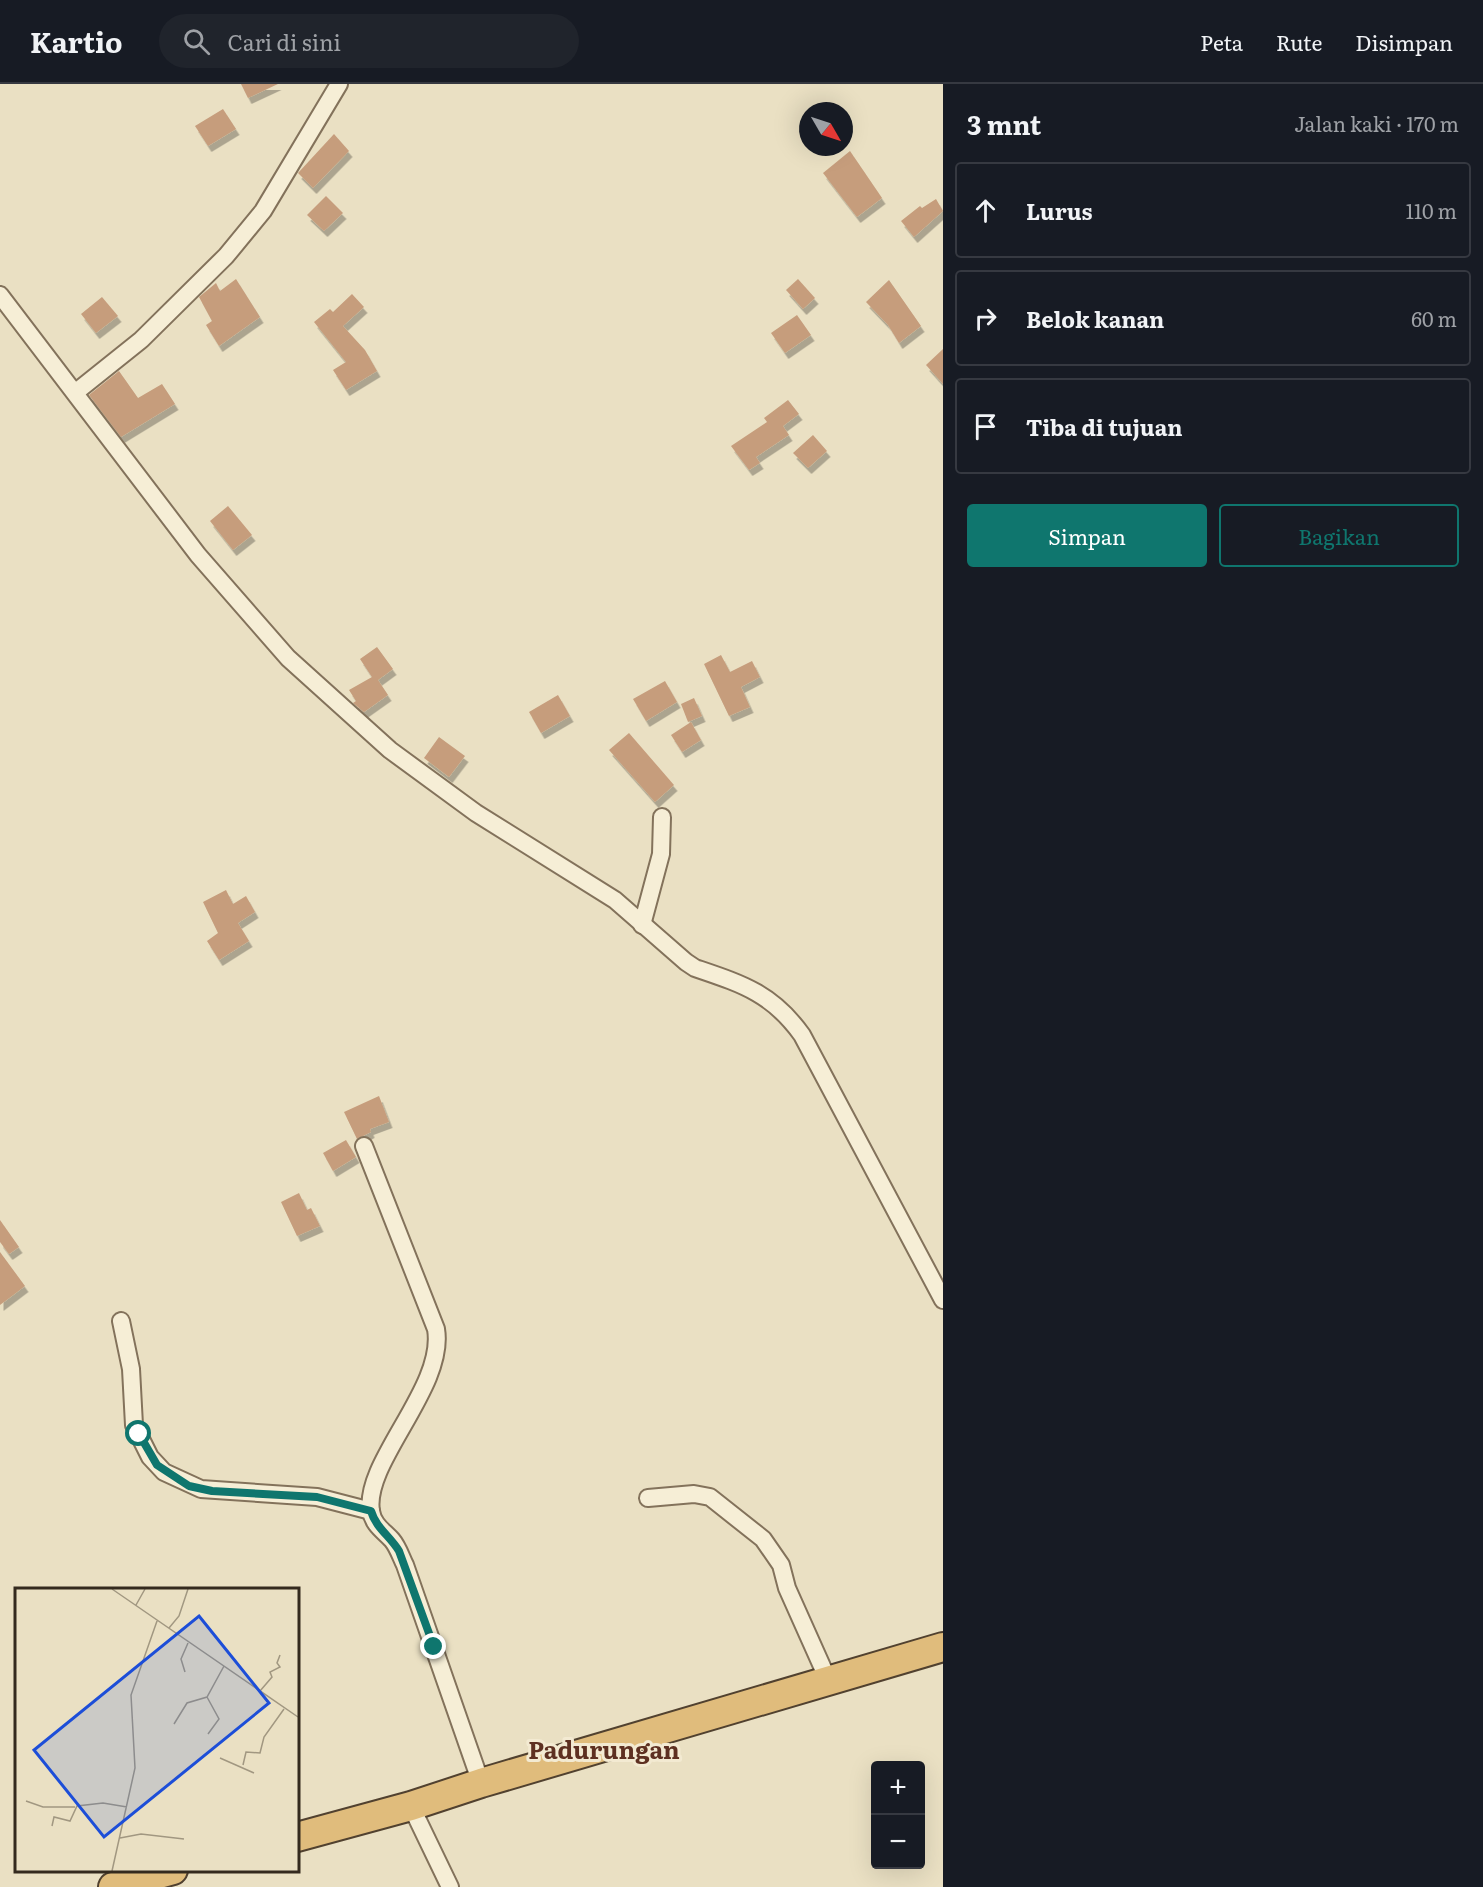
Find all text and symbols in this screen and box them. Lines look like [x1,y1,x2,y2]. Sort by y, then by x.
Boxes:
search box [159,14,579,68]
text: Kartio [30,20,123,62]
icon: search [180,25,213,58]
text: Cari di sini [228,25,341,58]
text: Peta [1200,26,1243,57]
text: Rute [1276,26,1322,57]
text: Disimpan [1355,26,1453,57]
north arrow [799,102,853,156]
text: 3 mnt [967,104,1041,143]
text: Jalan kaki · 170 m [1294,108,1459,138]
icon: ahead [969,194,1002,227]
text: Lurus [1026,194,1093,227]
text: 110 m [1406,195,1457,225]
icon: right [969,302,1002,335]
text: Belok kanan [1026,302,1164,335]
text: 60 m [1411,303,1457,333]
icon: arrive [969,410,1002,443]
text: Tiba di tujuan [1026,410,1182,443]
button: Simpan [967,504,1207,567]
button: Bagikan [1219,504,1459,567]
route start [125,1420,151,1446]
inset map [15,1588,298,1872]
route end [420,1633,446,1659]
district label: Padurungan [528,1731,680,1766]
map controls [871,1761,925,1869]
button: + [871,1761,925,1815]
button: − [871,1815,925,1869]

